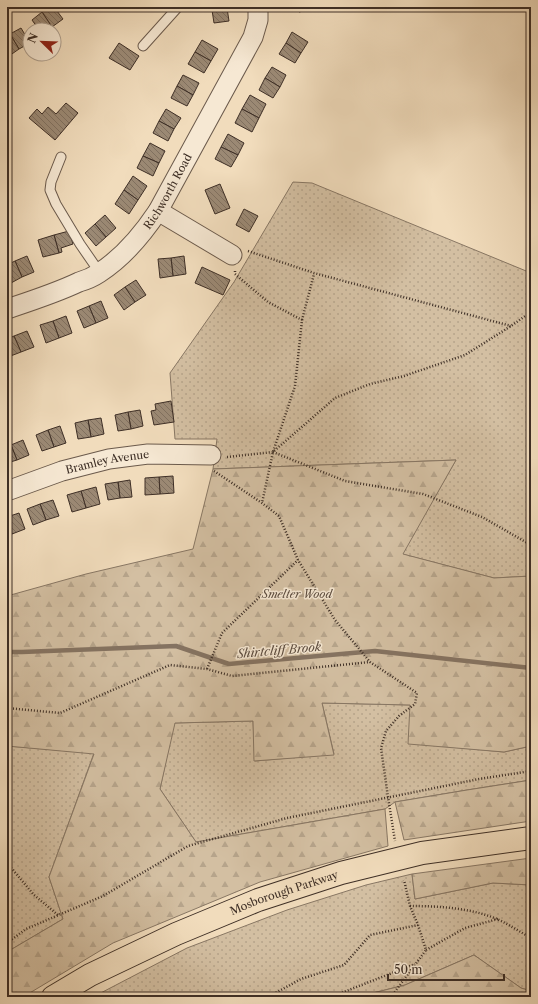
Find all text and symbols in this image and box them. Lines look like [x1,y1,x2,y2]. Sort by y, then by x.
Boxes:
north arrow [22,22,62,62]
text: N [24,31,41,45]
street label: Richworth Road [140,151,195,232]
street label: Bramley Avenue [64,447,150,477]
park label: Smelter Wood [261,587,333,601]
water label: Shirtcliff Brook [235,639,322,661]
street label: Mosborough Parkway [228,867,341,918]
scale bar [388,956,504,982]
text: 50 m [394,962,423,977]

